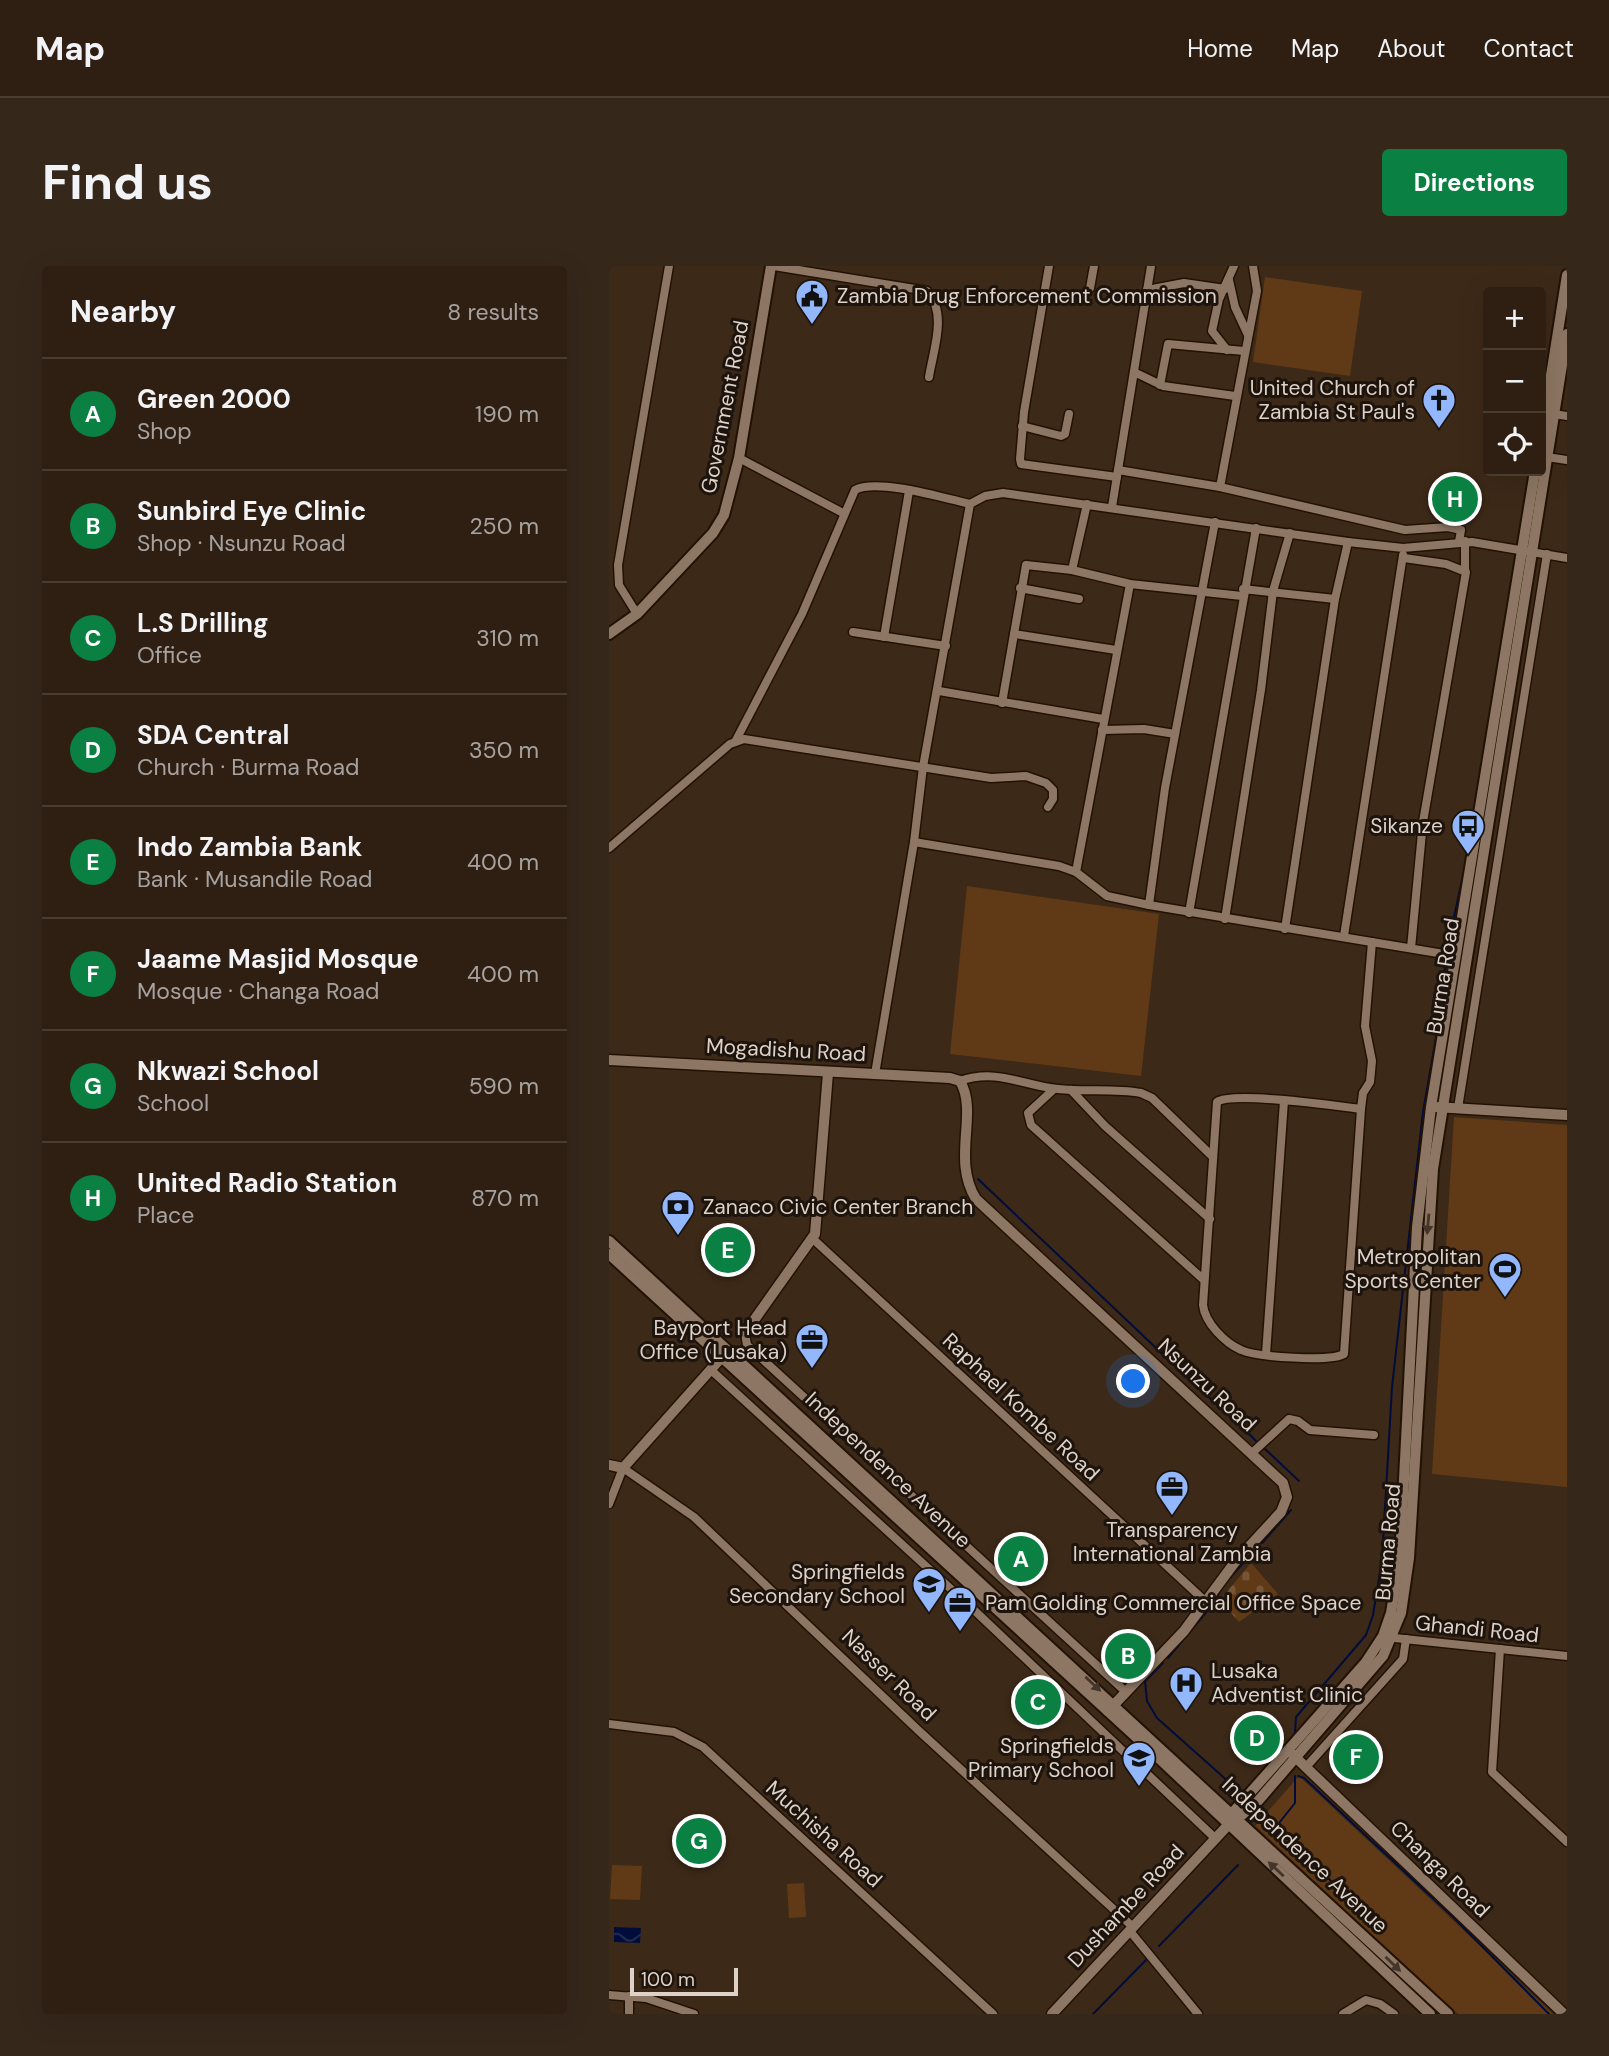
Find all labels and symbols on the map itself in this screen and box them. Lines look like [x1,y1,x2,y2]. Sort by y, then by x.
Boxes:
public building icon: Zambia Drug Enforcement Commission [793,277,831,326]
place label: Zambia Drug Enforcement Commission [837,282,1217,310]
street label: Government Road [695,318,755,496]
place label: United Church of Zambia St Paul's [1250,374,1415,426]
church icon: United Church of Zambia St Paul's [1420,381,1458,430]
pin: H [1432,473,1478,525]
bus stop icon: Sikanze [1449,807,1487,856]
place label: Sikanze [1370,812,1443,840]
street label: Burma Road [1420,916,1466,1036]
street label: Mogadishu Road [705,1032,867,1068]
bank icon: Zanaco Civic Center Branch [659,1188,697,1237]
place label: Zanaco Civic Center Branch [703,1193,973,1221]
one-way arrow [1422,1213,1433,1235]
pin: E [705,1224,751,1276]
place label: Metropolitan Sports Center [1344,1243,1481,1295]
sports icon: Metropolitan Sports Center [1486,1250,1524,1299]
place label: Bayport Head Office (Lusaka) [640,1314,787,1366]
office icon: Bayport Head Office (Lusaka) [793,1321,831,1370]
street label: Raphael Kombe Road [937,1327,1105,1487]
street label: Nsunzu Road [1152,1332,1262,1438]
your location [1116,1364,1150,1398]
street label: Independence Avenue [799,1386,977,1554]
office icon: Transparency International Zambia [1153,1468,1191,1517]
street label: Burma Road [1369,1482,1407,1602]
place label: Transparency International Zambia [1073,1516,1271,1568]
pin: A [998,1533,1044,1585]
place label: Springfields Secondary School [729,1558,905,1610]
school or university icon: Springfields Secondary School [910,1565,948,1614]
office icon: Pam Golding Commercial Office Space [941,1584,979,1633]
place label: Pam Golding Commercial Office Space [985,1589,1362,1617]
street label: Ghandi Road [1414,1609,1540,1649]
street label: Nasser Road [836,1623,942,1727]
pin: B [1105,1630,1151,1682]
place label: Lusaka Adventist Clinic [1211,1657,1363,1709]
hospital icon: Lusaka Adventist Clinic [1167,1664,1205,1713]
pin: C [1015,1676,1061,1728]
one-way arrow [1085,1676,1102,1692]
pin: D [1234,1712,1280,1764]
pin: F [1333,1731,1379,1783]
place label: Springfields Primary School [968,1732,1114,1784]
school or university icon: Springfields Primary School [1120,1739,1158,1788]
street label: Independence Avenue [1216,1771,1394,1939]
street label: Muchisha Road [760,1774,888,1894]
street label: Changa Road [1384,1814,1496,1924]
pin: G [676,1815,722,1867]
street label: Dushambe Road [1062,1838,1190,1974]
one-way arrow [1268,1861,1285,1877]
one-way arrow [1385,1956,1402,1972]
scale bar [630,1965,739,1997]

